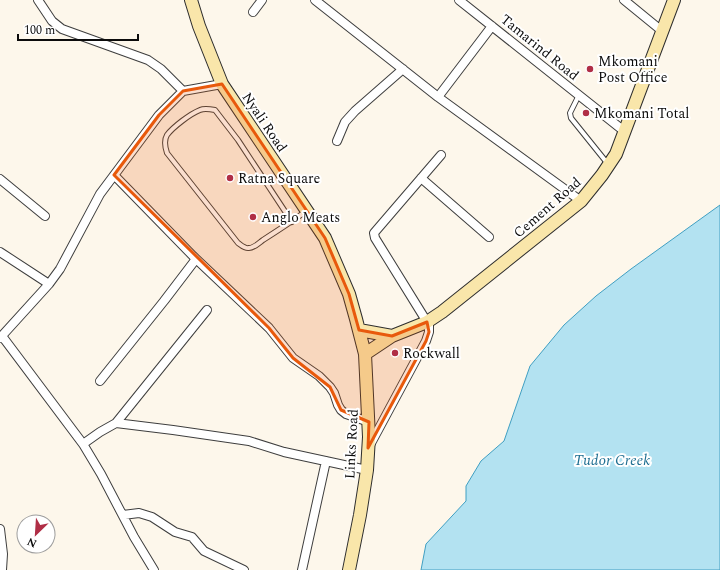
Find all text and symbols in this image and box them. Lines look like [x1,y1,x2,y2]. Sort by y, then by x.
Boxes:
street label: Tamarind Road [496,9,584,86]
scale bar [18,16,138,42]
text: 100 m [24,21,55,40]
place label: Mkomani Post Office [598,51,668,88]
marker: Mkomani Post Office [585,64,595,74]
street label: Nyali Road [237,88,292,157]
place label: Mkomani Total [594,103,689,124]
marker: Mkomani Total [581,108,591,118]
place label: Ratna Square [238,168,321,189]
street label: Cement Road [509,172,586,243]
marker: Ratna Square [225,173,235,183]
place label: Anglo Meats [261,207,340,228]
marker: Anglo Meats [248,212,258,222]
place label: Rockwall [403,343,460,364]
marker: Rockwall [390,348,400,358]
street label: Links Road [339,408,364,480]
water label: Tudor Creek [574,449,650,472]
north arrow [16,514,56,554]
text: N [24,533,40,552]

